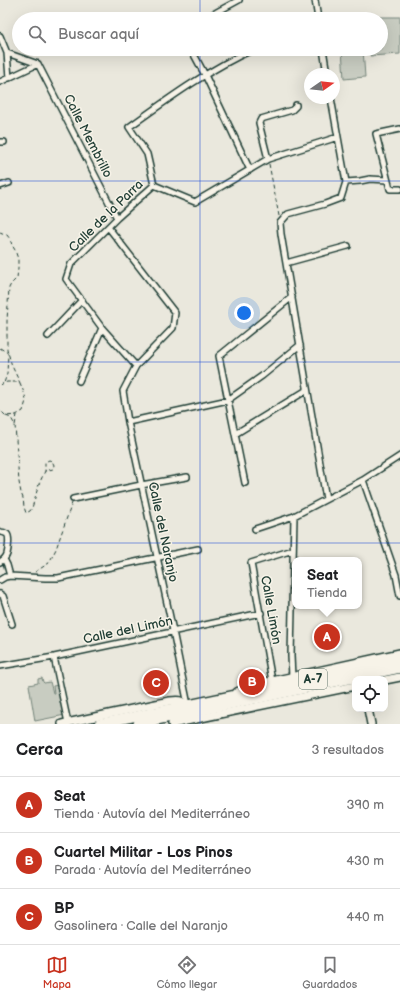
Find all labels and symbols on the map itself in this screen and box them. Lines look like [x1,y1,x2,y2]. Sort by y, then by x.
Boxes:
north arrow [304,68,340,104]
street label: Calle Membrillo [60,92,116,180]
street label: Calle de la Parra [65,176,147,256]
your location [234,303,254,323]
street label: Calle del Naranjo [145,481,181,583]
street label: Calle Limón [257,574,285,646]
street label: Calle del Limón [82,613,174,647]
pin: A [314,622,340,652]
pin: B [239,667,265,697]
pin: C [143,668,169,698]
road number: A-7 [299,669,327,689]

